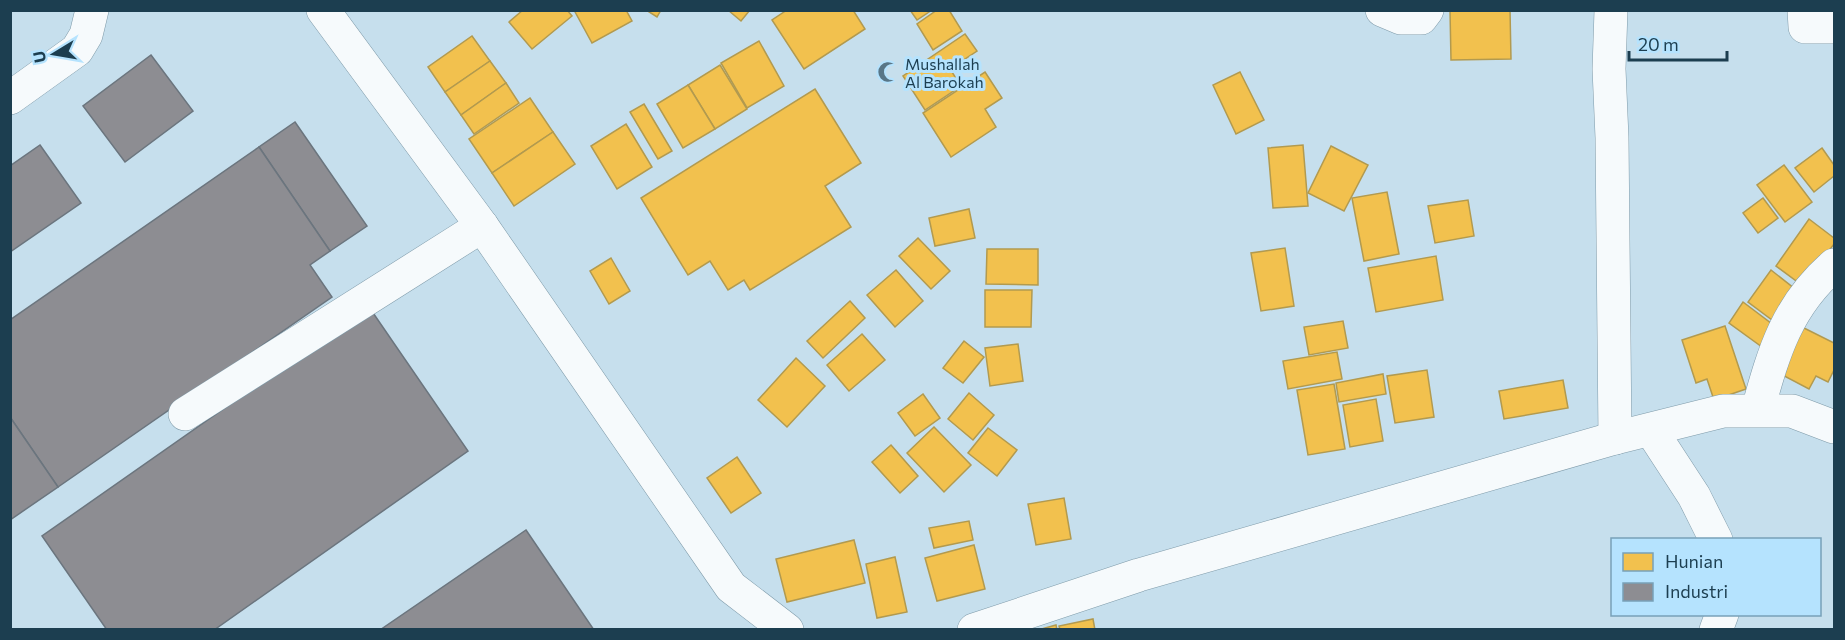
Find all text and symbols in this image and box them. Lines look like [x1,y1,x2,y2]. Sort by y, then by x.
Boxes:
north arrow [24,24,84,84]
scale bar [1629,24,1726,62]
text: 20 m [1638,33,1679,55]
text: U [28,49,49,64]
place label: Mushallah Al Barokah [905,54,984,91]
mosque icon: Mushallah Al Barokah [876,60,900,84]
legend [1611,538,1821,616]
text: Hunian [1665,550,1723,572]
text: Industri [1665,580,1728,602]

